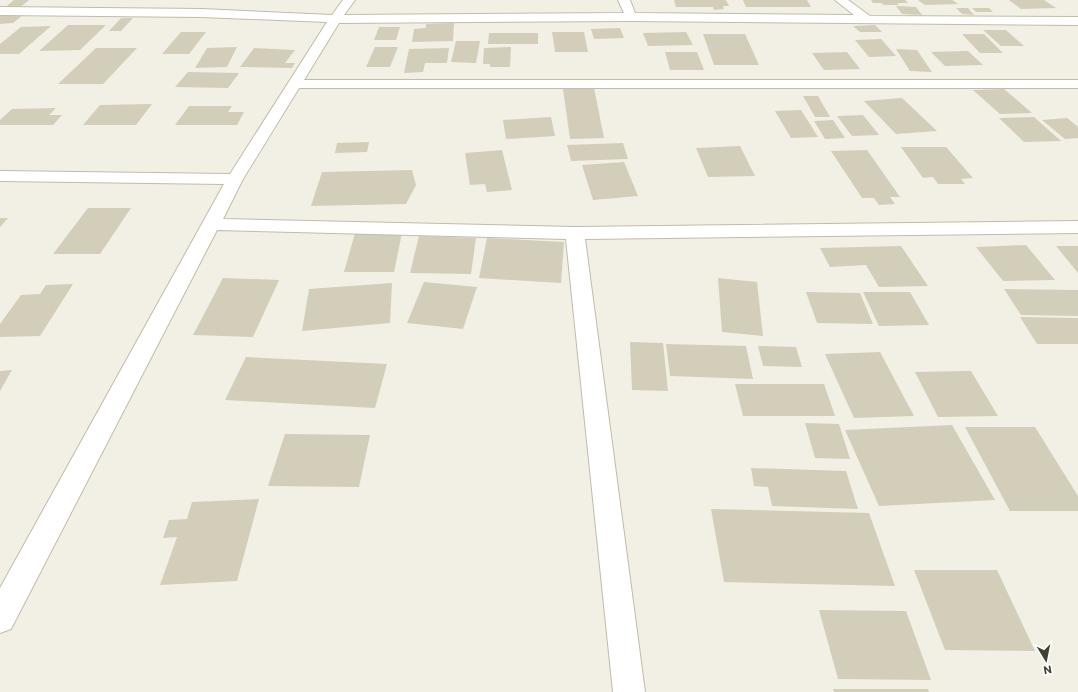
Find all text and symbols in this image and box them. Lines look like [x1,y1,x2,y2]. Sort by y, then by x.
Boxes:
north arrow [1026,640,1066,680]
text: N [1043,663,1053,677]

